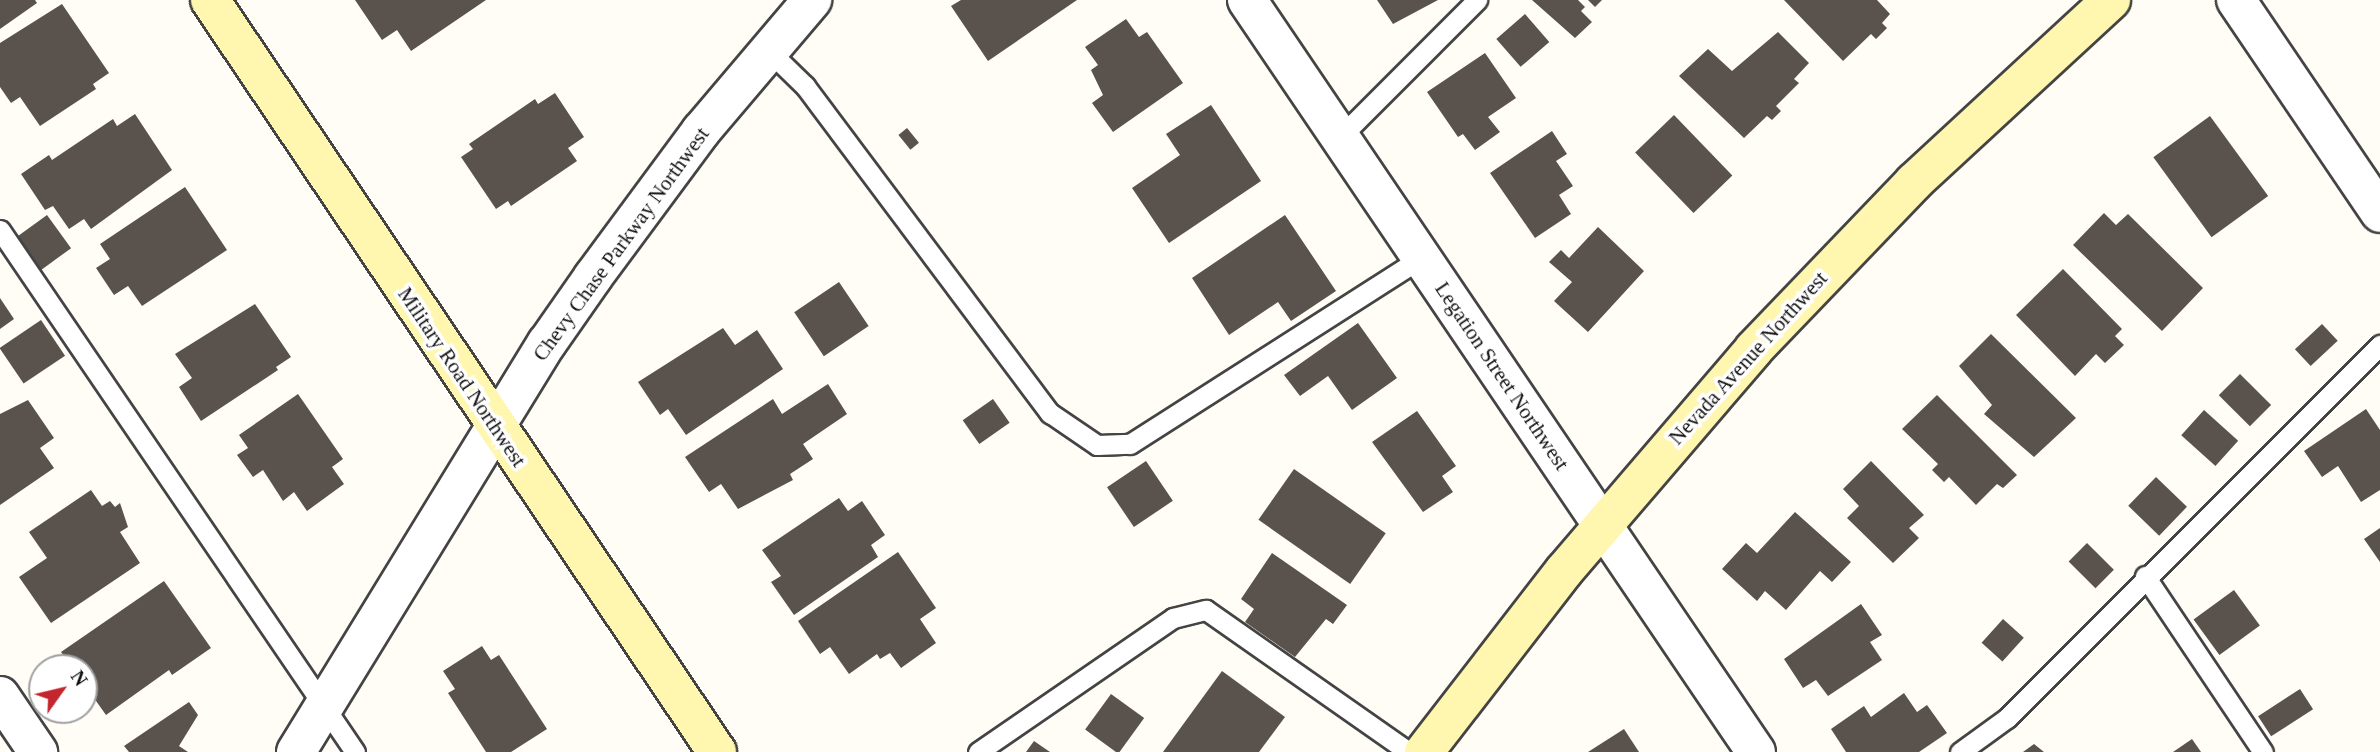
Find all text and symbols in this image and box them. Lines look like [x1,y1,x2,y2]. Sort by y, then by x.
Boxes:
street label: Chevy Chase Parkway Northwest [528,122,714,366]
street label: Nevada Avenue Northwest [1663,266,1833,450]
street label: Legation Street Northwest [1430,277,1574,475]
street label: Military Road Northwest [393,282,531,472]
north arrow [28,654,98,724]
text: N [67,667,92,690]

